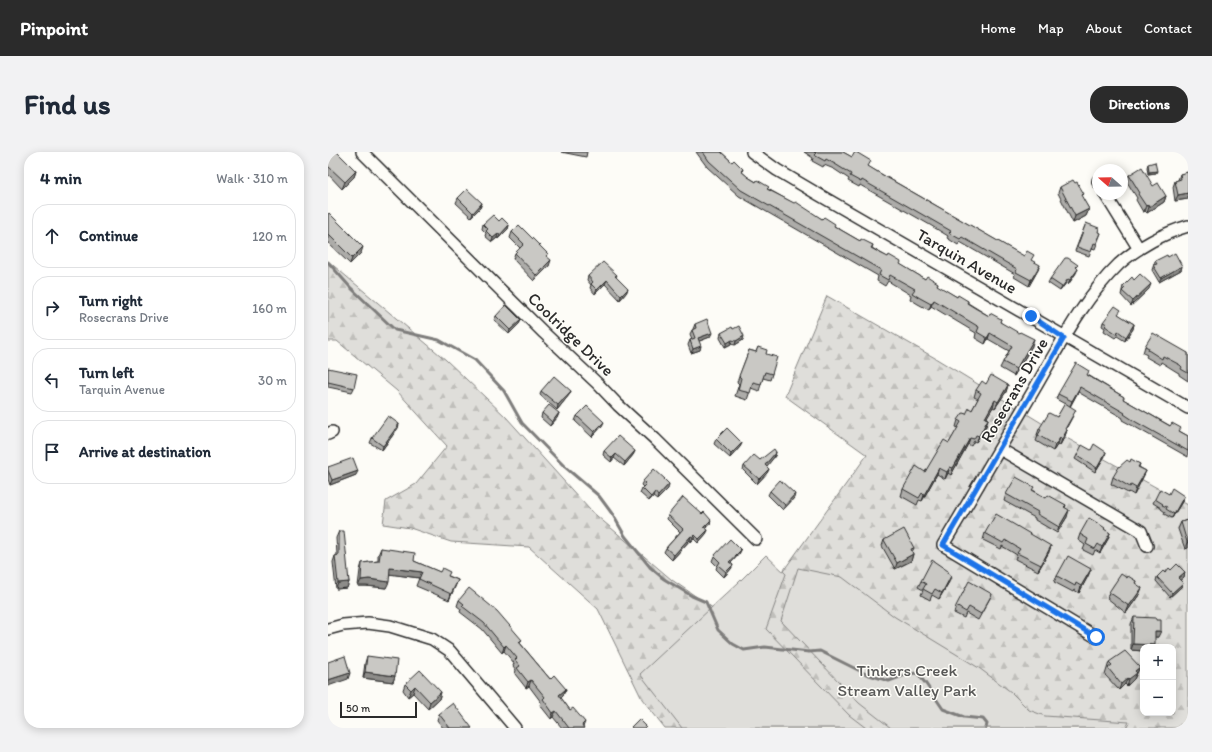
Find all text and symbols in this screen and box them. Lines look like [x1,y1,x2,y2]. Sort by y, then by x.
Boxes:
text: Pinpoint [20,17,88,40]
text: Home [981,20,1016,37]
text: Map [1038,20,1064,37]
text: About [1086,20,1122,37]
text: Contact [1144,20,1192,37]
button: Directions [1090,86,1188,123]
text: Find us [24,87,111,121]
north arrow [1092,164,1128,200]
text: 4 min [40,168,82,188]
text: Walk · 310 m [216,171,288,186]
street label: Tarquin Avenue [913,224,1021,298]
icon: ahead [41,225,63,247]
text: Continue [79,227,138,245]
text: 120 m [252,229,287,244]
street label: Coolridge Drive [524,288,618,380]
text: Turn right [79,292,143,310]
icon: right [41,297,63,319]
text: 160 m [252,301,287,316]
route end [1022,307,1040,325]
text: Rosecrans Drive [79,310,169,325]
street label: Rosecrans Drive [976,334,1052,446]
text: Turn left [79,364,134,382]
icon: left [41,369,63,391]
text: 30 m [258,373,287,388]
text: Tarquin Avenue [79,382,165,397]
icon: arrive [41,441,63,463]
text: Arrive at destination [79,443,211,461]
route start [1087,628,1105,646]
map controls [1140,644,1176,716]
button: + [1140,644,1176,680]
park label: Tinkers Creek Stream Valley Park [838,660,977,700]
button: − [1140,680,1176,716]
scale bar [340,700,417,719]
text: 50 m [346,702,370,715]

